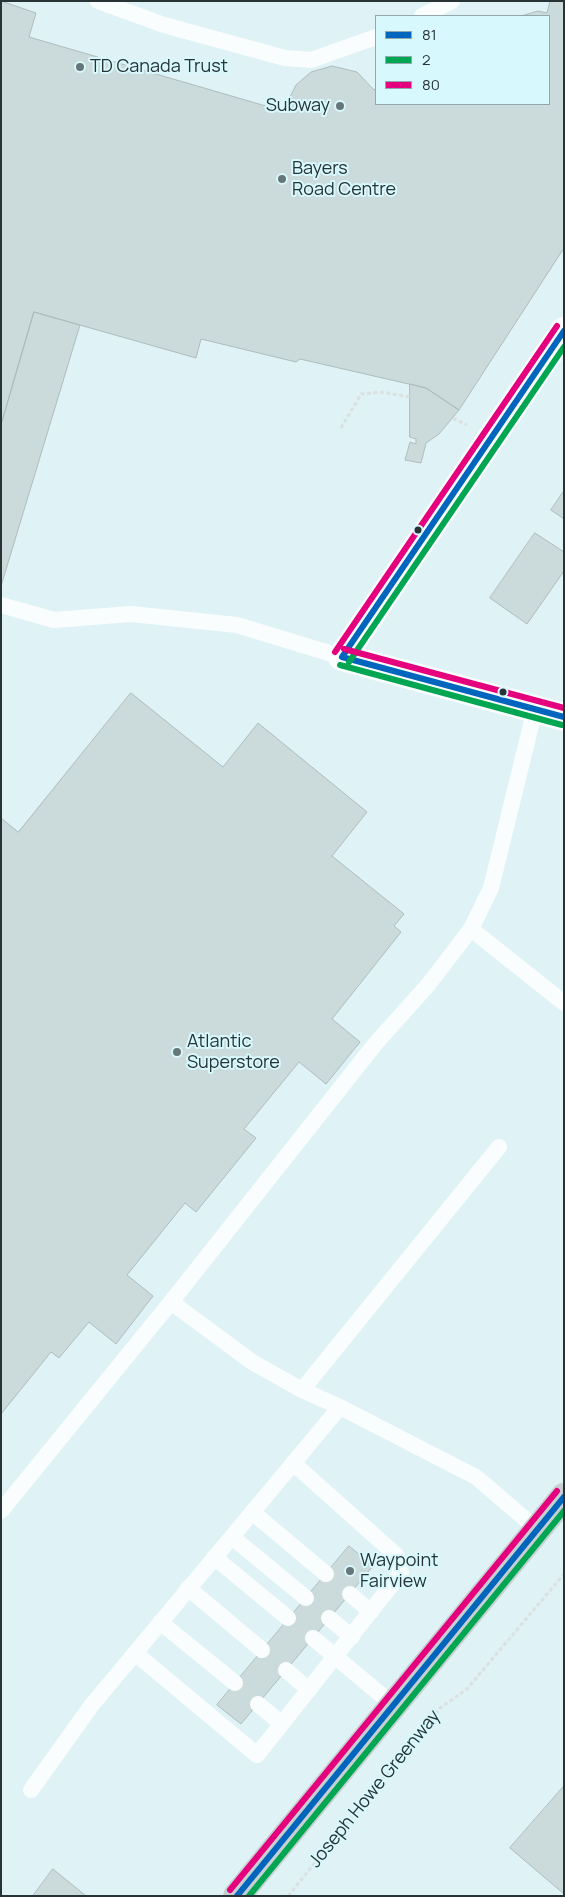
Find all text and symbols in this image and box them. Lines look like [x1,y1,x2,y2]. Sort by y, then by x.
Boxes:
legend [375,15,550,105]
text: 81 [422,24,437,45]
text: 2 [422,49,431,70]
place label: TD Canada Trust [90,56,228,78]
marker: TD Canada Trust [74,61,86,73]
text: 80 [422,74,440,95]
place label: Subway [266,95,330,117]
marker: Subway [334,100,346,112]
place label: Bayers Road Centre [292,158,396,200]
marker: Bayers Road Centre [276,173,288,185]
unlabelled marker [413,525,423,535]
unlabelled marker [498,687,508,697]
place label: Atlantic Superstore [187,1031,280,1074]
marker: Atlantic Superstore [171,1046,183,1058]
place label: Waypoint Fairview [360,1550,438,1592]
marker: Waypoint Fairview [344,1565,356,1577]
street label: Joseph Howe Greenway [305,1706,445,1872]

